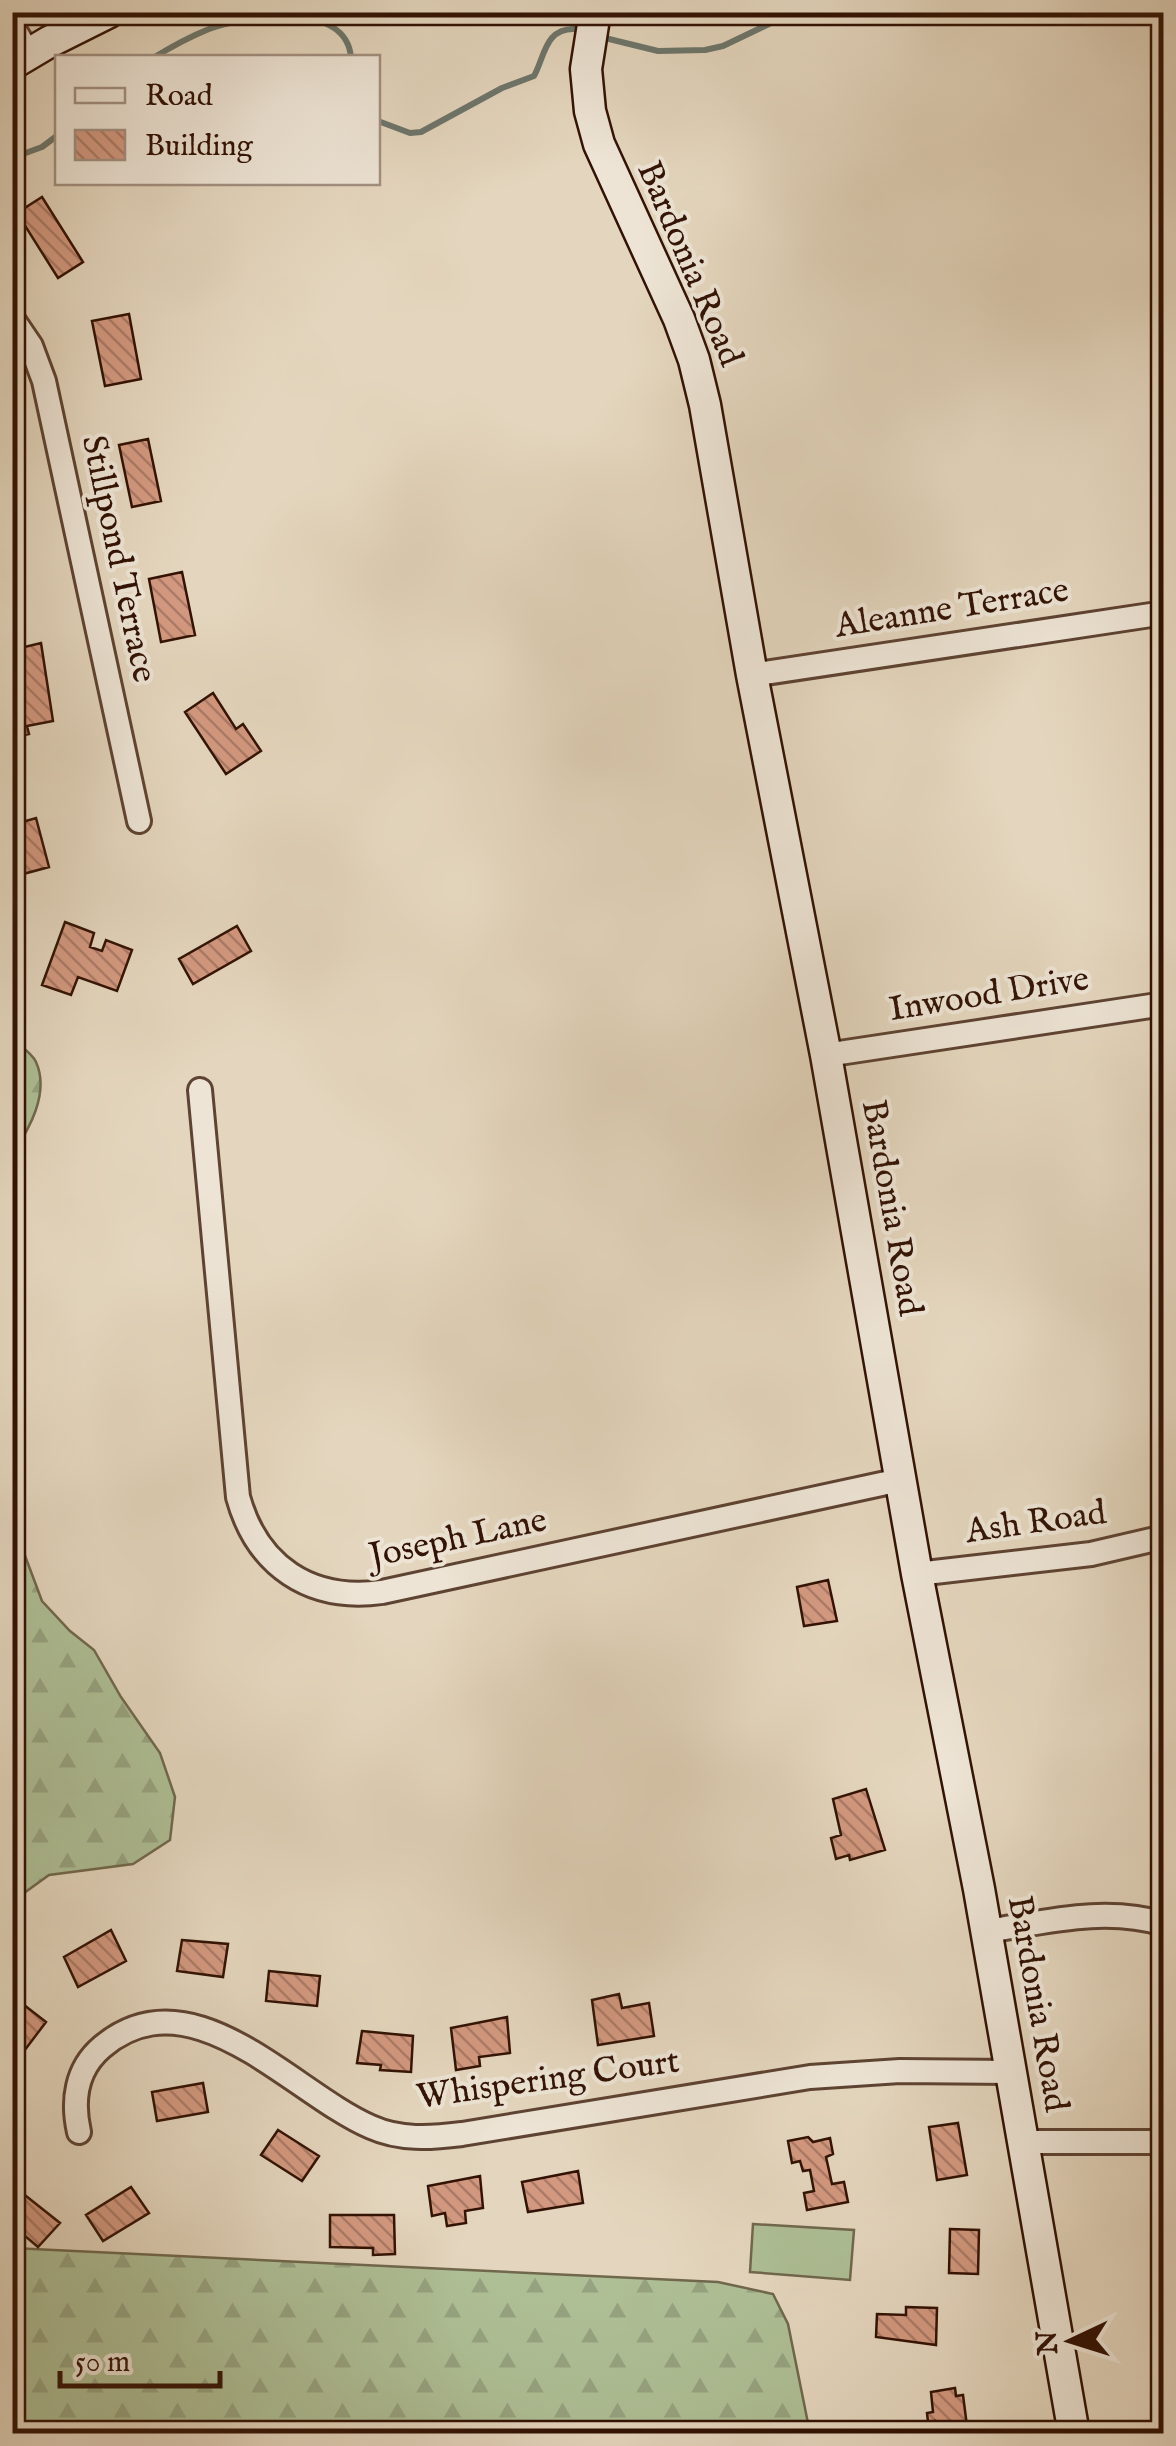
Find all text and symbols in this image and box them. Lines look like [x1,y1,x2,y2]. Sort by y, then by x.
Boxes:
legend [55,55,380,185]
text: Road [145,78,214,116]
text: Building [145,128,254,166]
street label: Bardonia Road [626,155,753,374]
street label: Stillpond Terrace [70,431,166,687]
street label: Aleanne Terrace [831,568,1072,650]
street label: Inwood Drive [886,957,1092,1033]
street label: Bardonia Road [850,1097,932,1320]
street label: Ash Road [962,1491,1109,1555]
street label: Joseph Lane [361,1498,551,1581]
street label: Bardonia Road [996,1893,1078,2116]
street label: Whispering Court [414,2039,682,2121]
north arrow [1021,2291,1121,2391]
scale bar [60,2326,220,2388]
text: N [1030,2329,1067,2357]
text: 50 m [75,2344,130,2382]

